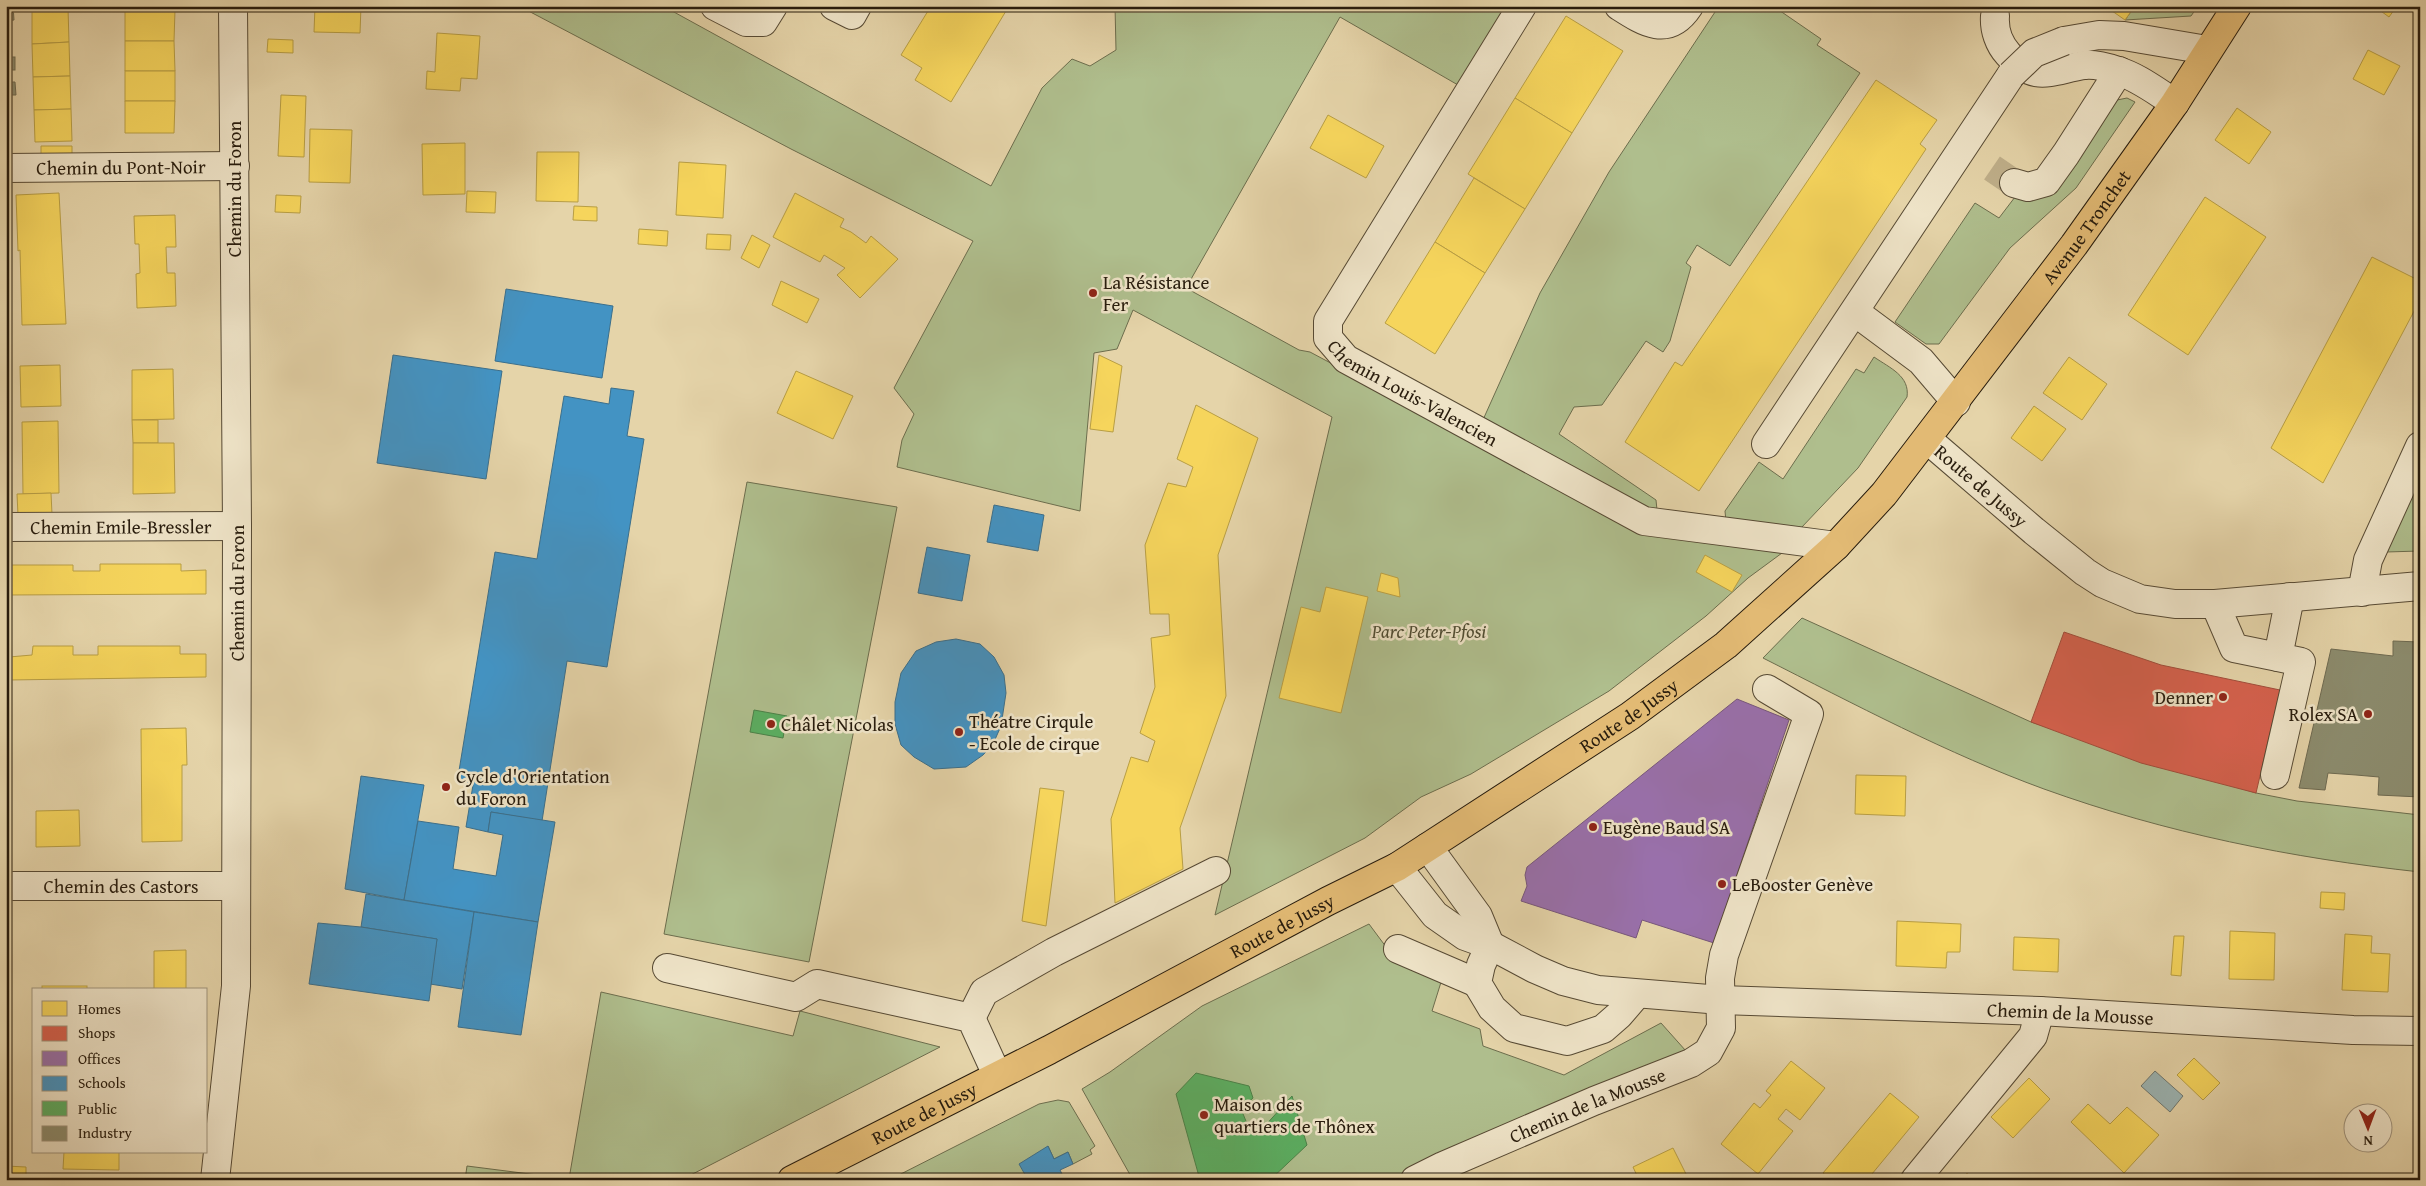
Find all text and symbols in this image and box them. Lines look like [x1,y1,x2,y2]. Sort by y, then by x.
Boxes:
street label: Chemin du Foron [220,120,248,257]
street label: Chemin du Pont-Noir [36,152,206,182]
street label: Avenue Tronchet [2035,164,2137,290]
place label: La Résistance Fer [1103,268,1209,318]
marker: La Résistance Fer [1087,287,1099,299]
street label: Chemin Louis-Valencien [1321,333,1503,453]
street label: Route de Jussy [1928,438,2034,534]
street label: Chemin Emile-Bressler [30,512,212,541]
street label: Chemin du Foron [223,525,251,661]
park label: Parc Peter-Pfosi [1371,617,1486,645]
street label: Route de Jussy [1573,671,1684,759]
place label: Denner [2154,683,2213,711]
marker: Denner [2217,691,2229,703]
place label: Rolex SA [2289,700,2358,728]
place label: Théatre Cirqule - Ecole de cirque [969,707,1100,757]
marker: Rolex SA [2362,708,2374,720]
place label: Châlet Nicolas [781,710,894,738]
marker: Châlet Nicolas [765,718,777,730]
marker: Théatre Cirqule - Ecole de cirque [953,726,965,738]
place label: Cycle d'Orientation du Foron [456,762,610,812]
marker: Cycle d'Orientation du Foron [440,781,452,793]
place label: Eugène Baud SA [1603,813,1731,841]
marker: Eugène Baud SA [1587,821,1599,833]
place label: LeBooster Genève [1732,870,1873,898]
street label: Chemin des Castors [43,872,199,900]
marker: LeBooster Genève [1716,878,1728,890]
street label: Route de Jussy [1225,886,1339,965]
legend [32,988,208,1154]
street label: Chemin de la Mousse [1986,995,2155,1032]
text: Homes [78,998,121,1019]
text: Shops [78,1022,115,1043]
text: Offices [78,1048,121,1069]
street label: Chemin de la Mousse [1505,1060,1670,1150]
text: Schools [78,1072,126,1093]
street label: Route de Jussy [867,1075,982,1152]
place label: Maison des quartiers de Thônex [1214,1090,1375,1140]
text: Public [78,1098,117,1119]
north arrow [2344,1104,2394,1154]
marker: Maison des quartiers de Thônex [1198,1109,1210,1121]
text: Industry [78,1122,133,1143]
text: N [2363,1131,2373,1151]

